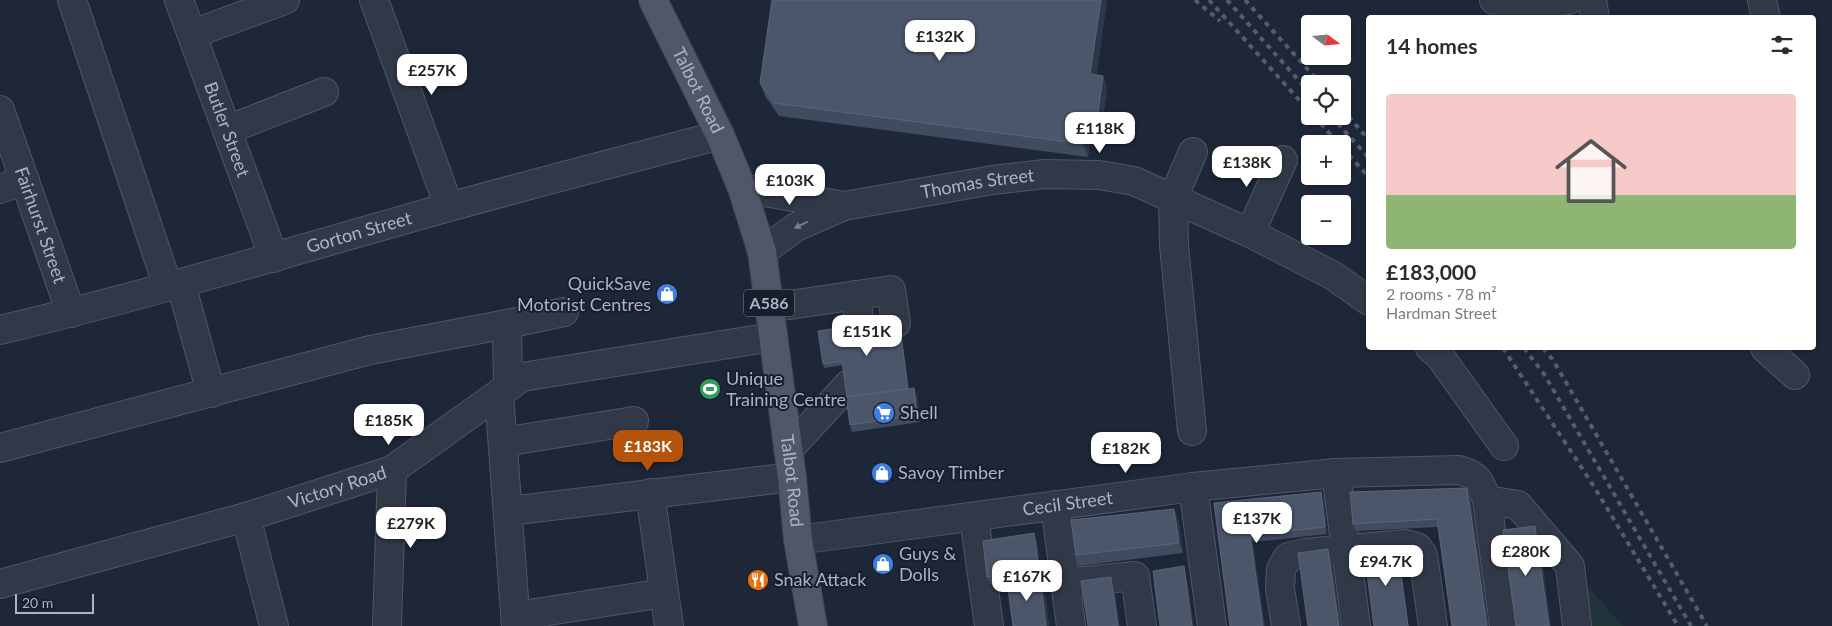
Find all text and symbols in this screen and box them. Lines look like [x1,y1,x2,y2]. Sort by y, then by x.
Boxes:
north arrow [1301,15,1351,65]
map controls [1301,15,1351,245]
pin: £132K [905,20,975,62]
text: £132K [916,26,964,45]
icon: filters [1768,31,1796,59]
text: 14 homes [1386,33,1477,58]
street label: Talbot Road [668,44,729,137]
pin: £257K [397,54,467,96]
text: £257K [408,60,456,79]
button: locate [1301,75,1351,125]
street label: Butler Street [200,78,255,180]
pin: £118K [1065,112,1135,154]
text: £118K [1076,118,1124,137]
icon: home [1546,126,1636,216]
button: + [1301,135,1351,185]
pin: £138K [1212,146,1282,188]
text: £138K [1223,152,1271,171]
street label: Thomas Street [919,163,1036,202]
street label: Fairhurst Street [11,164,72,286]
pin: £103K [755,164,825,206]
text: £103K [766,170,814,189]
button: − [1301,195,1351,245]
street label: Gorton Street [304,206,415,257]
one-way arrow [794,222,808,230]
text: £183,000 [1386,259,1476,284]
place label: QuickSave Motorist Centres [517,272,651,315]
shop icon: QuickSave Motorist Centres [655,282,679,306]
text: 2 rooms · 78 m² [1386,284,1497,303]
road number: A586 [744,290,794,316]
text: Hardman Street [1386,303,1497,322]
pin: £151K [832,314,902,357]
text: £151K [843,321,891,340]
place label: Unique Training Centre [726,367,846,410]
sports icon: Unique Training Centre [698,377,722,401]
supermarket icon: Shell [872,401,896,425]
place label: Shell [900,401,938,423]
pin: £185K [354,404,424,446]
text: £185K [365,410,413,429]
pin: £183K [613,430,683,472]
pin: £182K [1091,432,1161,474]
street label: Talbot Road [776,433,809,528]
text: £183K [624,436,672,455]
text: £182K [1102,438,1150,457]
street label: Victory Road [285,461,389,513]
shop icon: Savoy Timber [870,461,894,485]
place label: Savoy Timber [898,461,1005,483]
street label: Cecil Street [1021,486,1114,520]
pin: £137K [1222,502,1292,544]
pin: £279K [376,506,446,549]
text: £137K [1233,508,1281,527]
text: £279K [387,513,435,532]
pin: £280K [1491,534,1561,577]
text: £280K [1502,541,1550,560]
place label: Guys & Dolls [899,542,957,585]
pin: £94.7K [1345,544,1427,587]
text: £94.7K [1360,551,1412,570]
shop icon: Guys & Dolls [871,552,895,576]
pin: £167K [992,560,1062,602]
text: £167K [1003,566,1051,585]
restaurant icon: Snak Attack [746,568,770,592]
place label: Snak Attack [774,568,867,590]
scale bar [15,591,94,614]
text: 20 m [22,594,53,611]

